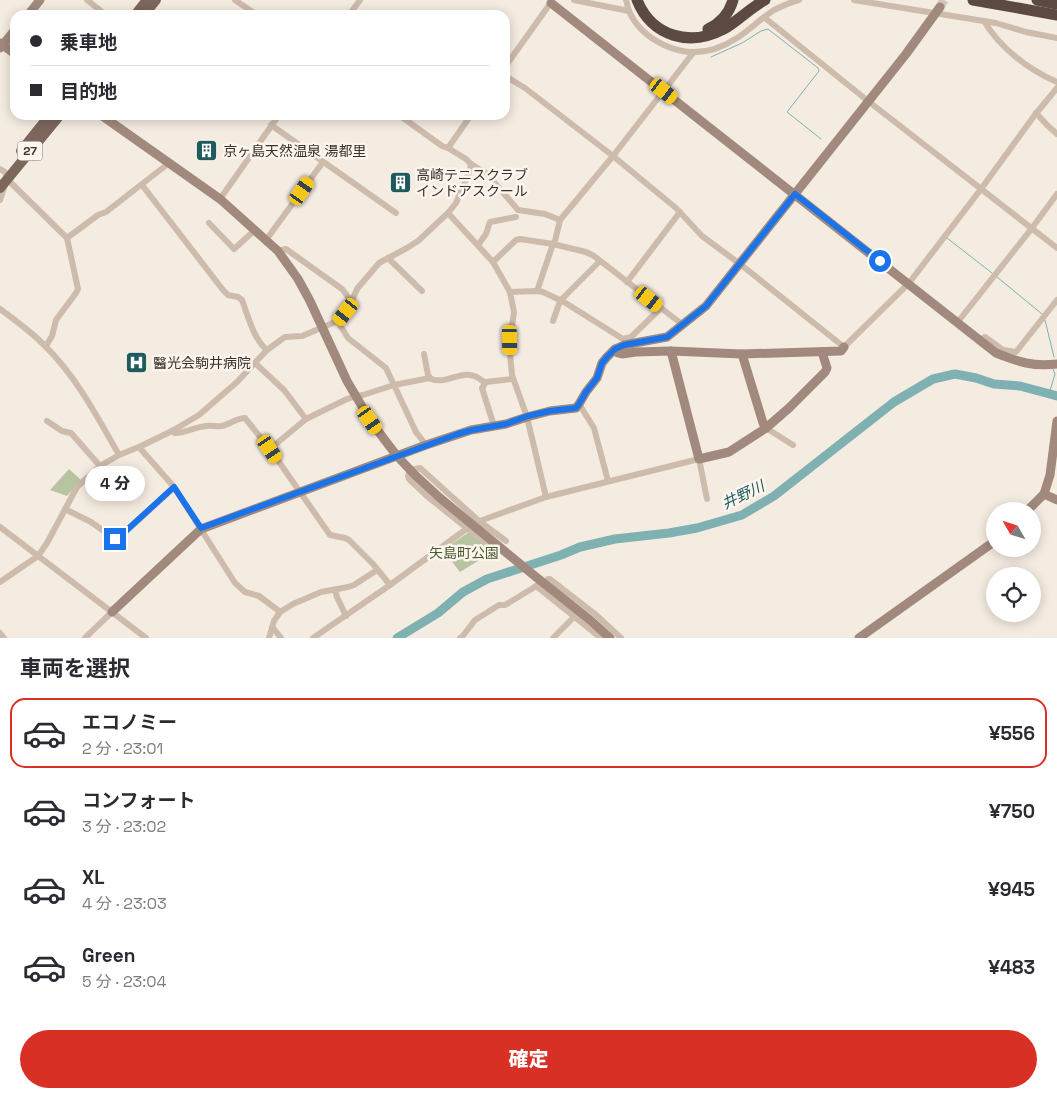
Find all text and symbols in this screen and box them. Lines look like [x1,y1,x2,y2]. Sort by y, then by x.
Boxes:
text: 乗車地 [60,30,117,55]
car [647,76,680,106]
text: 目的地 [60,79,117,104]
building icon: 京ヶ島天然温泉 湯都里 [195,139,219,163]
road number: 27 [18,142,42,160]
place label: 京ヶ島天然温泉 湯都里 [223,142,367,160]
place label: 高崎テニスクラブ インドアスクール [416,166,528,200]
building icon: 高崎テニスクラブ インドアスクール [388,171,412,195]
car [287,174,316,208]
route start [869,250,891,272]
car [632,284,665,314]
car [330,296,361,328]
car [502,325,517,355]
hospital icon: 醫光会駒井病院 [125,351,149,375]
place label: 醫光会駒井病院 [153,354,251,372]
car [355,403,384,437]
car [255,432,284,466]
callout: 4 分 [85,466,145,502]
text: 4 分 [100,473,130,494]
water label: 井野川 [718,475,769,513]
north arrow [986,502,1041,558]
map controls [986,502,1041,622]
route end [104,528,126,550]
park label: 矢島町公園 [429,544,499,562]
button: locate [986,567,1041,622]
text: 車両を選択 [20,654,130,682]
text: エコノミー [82,710,177,735]
icon: car [22,711,67,756]
text: ¥556 [989,721,1035,746]
text: 2 分 · 23:01 [82,738,163,759]
text: コンフォート [82,788,195,813]
icon: car [22,789,67,834]
text: ¥750 [989,799,1035,824]
text: 3 分 · 23:02 [82,816,166,837]
text: XL [82,865,105,890]
icon: car [22,867,67,912]
text: ¥945 [988,877,1035,902]
text: 4 分 · 23:03 [82,893,167,914]
text: Green [82,943,135,968]
icon: car [22,945,67,990]
text: ¥483 [988,955,1035,980]
text: 5 分 · 23:04 [82,971,166,992]
button: 確定 [20,1030,1037,1088]

